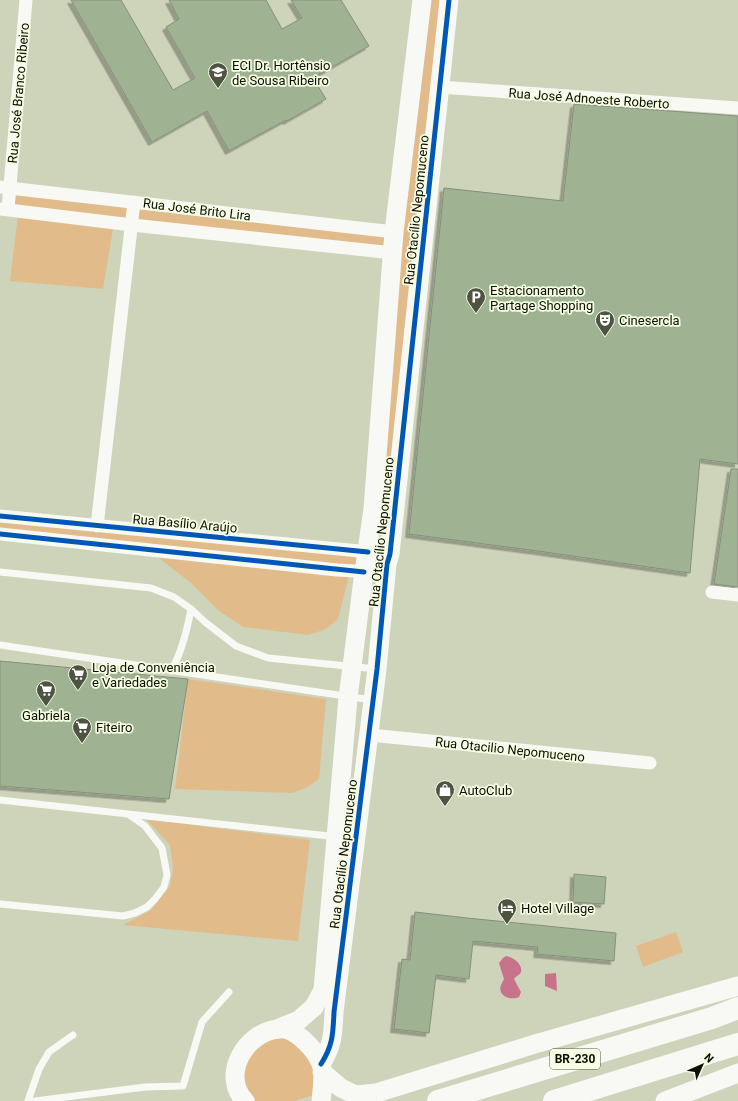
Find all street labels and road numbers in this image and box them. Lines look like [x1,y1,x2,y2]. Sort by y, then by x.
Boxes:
street label: Rua José Branco Ribeiro [5,22,32,164]
street label: Rua José Adnoeste Roberto [508,85,670,112]
street label: Rua Otacílio Nepomuceno [401,134,432,286]
street label: Rua José Brito Lira [142,195,252,224]
street label: Rua Otacílio Nepomuceno [366,456,397,608]
street label: Rua Basílio Araújo [132,511,238,536]
street label: Rua Otacilio Nepomuceno [434,734,586,765]
street label: Rua Otacílio Nepomuceno [327,778,360,930]
road number: BR-230 [550,1049,600,1069]

